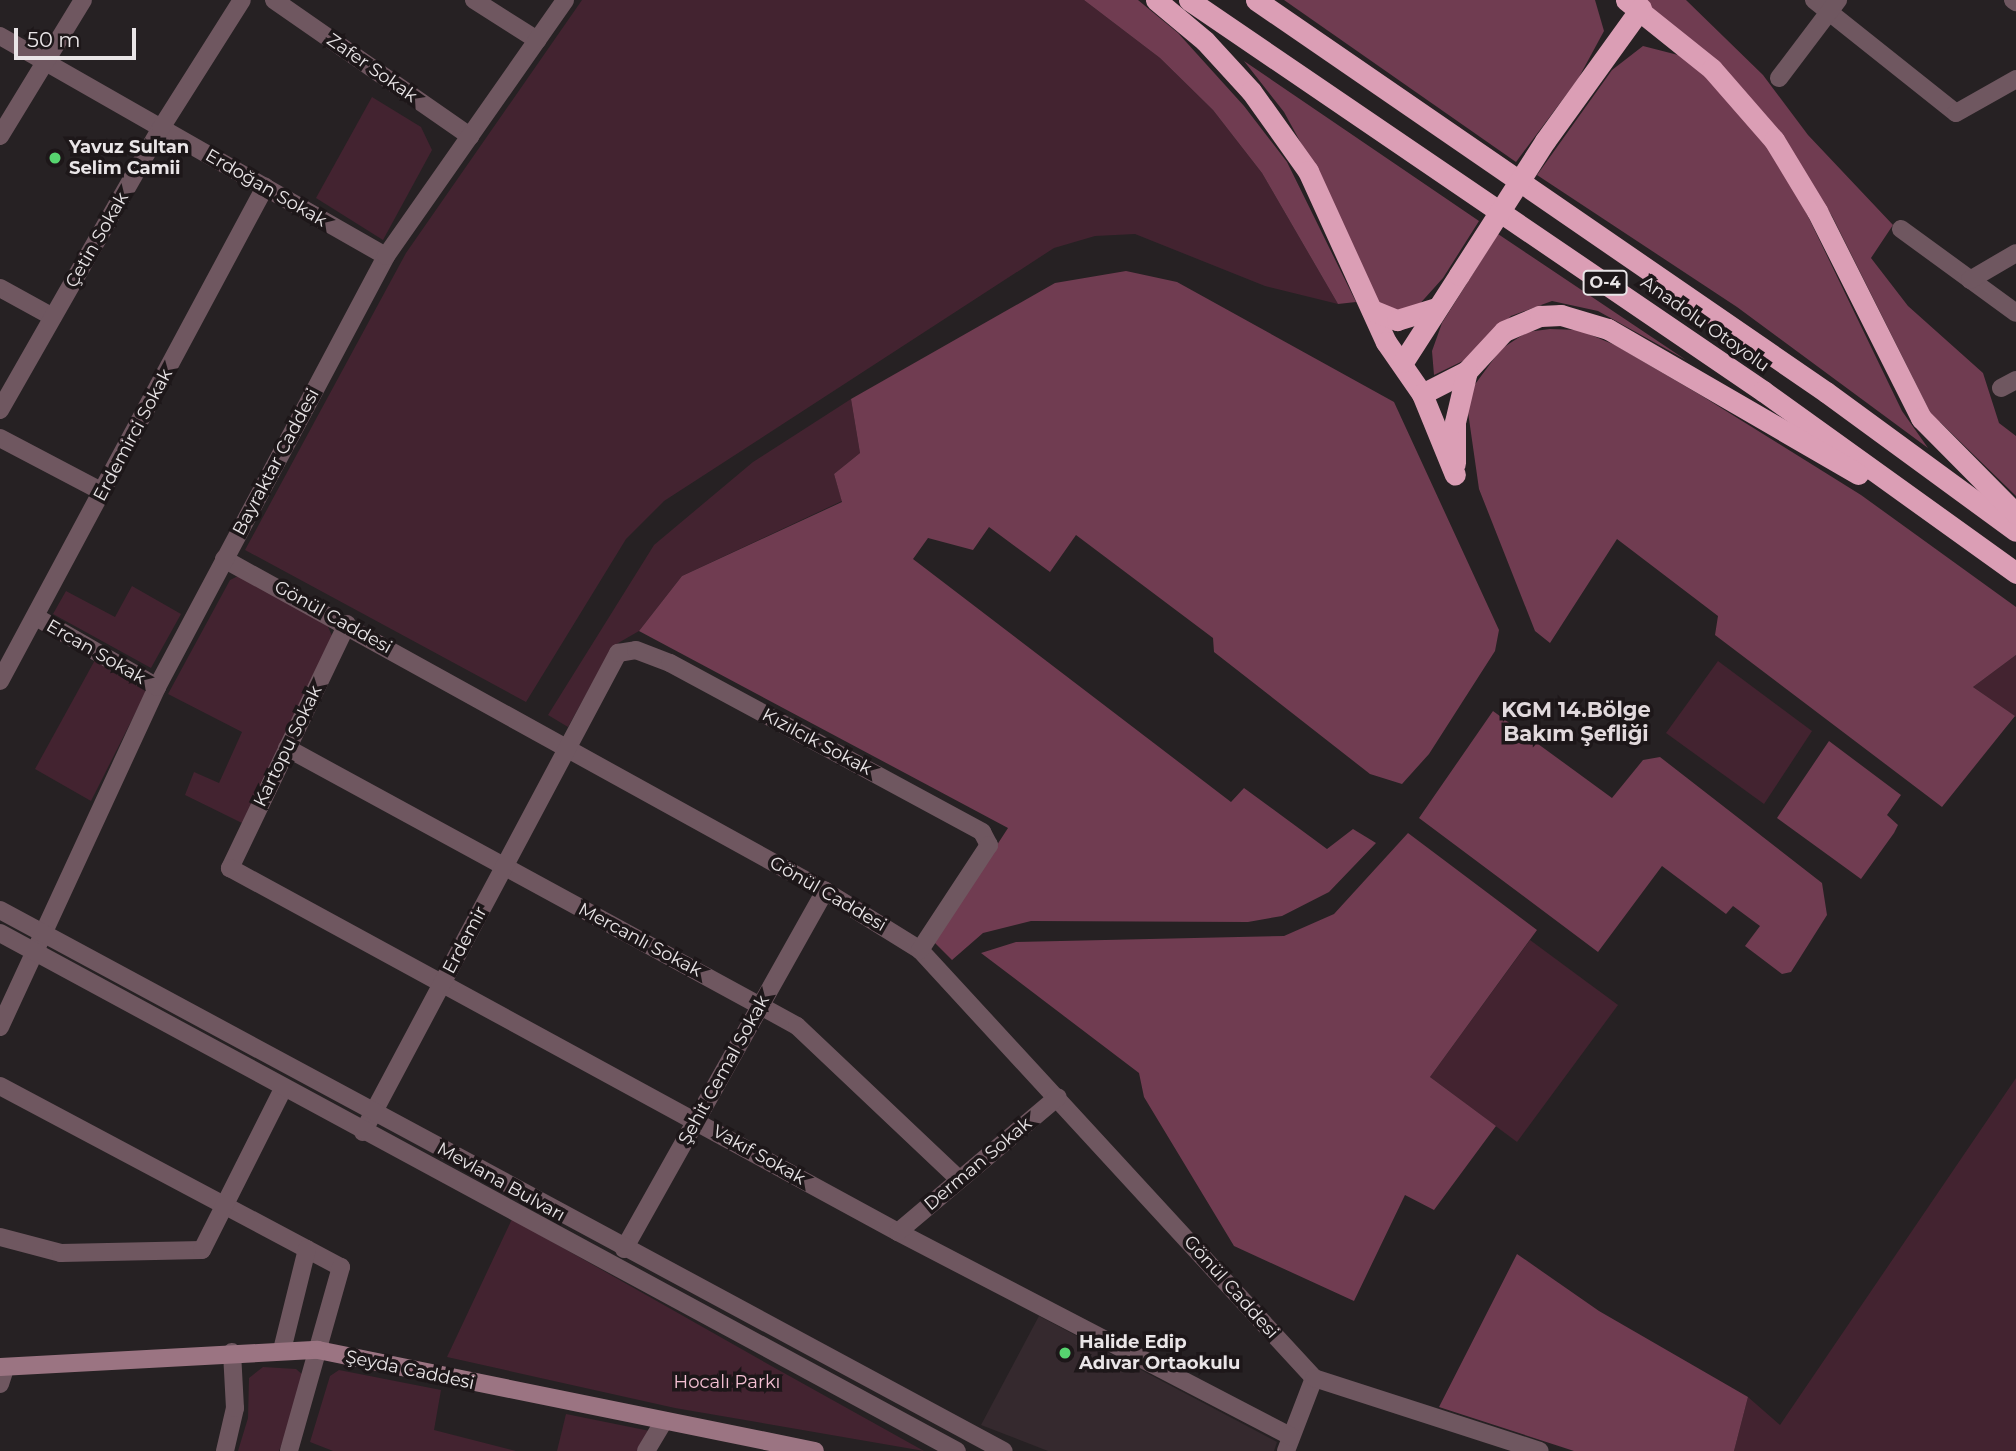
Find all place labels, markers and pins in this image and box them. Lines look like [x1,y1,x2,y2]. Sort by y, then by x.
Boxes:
place label: Yavuz Sultan Selim Camii [69,137,189,180]
marker: Yavuz Sultan Selim Camii [47,150,63,166]
place label: Halide Edip Adıvar Ortaokulu [1079,1332,1240,1374]
marker: Halide Edip Adıvar Ortaokulu [1057,1345,1073,1361]

